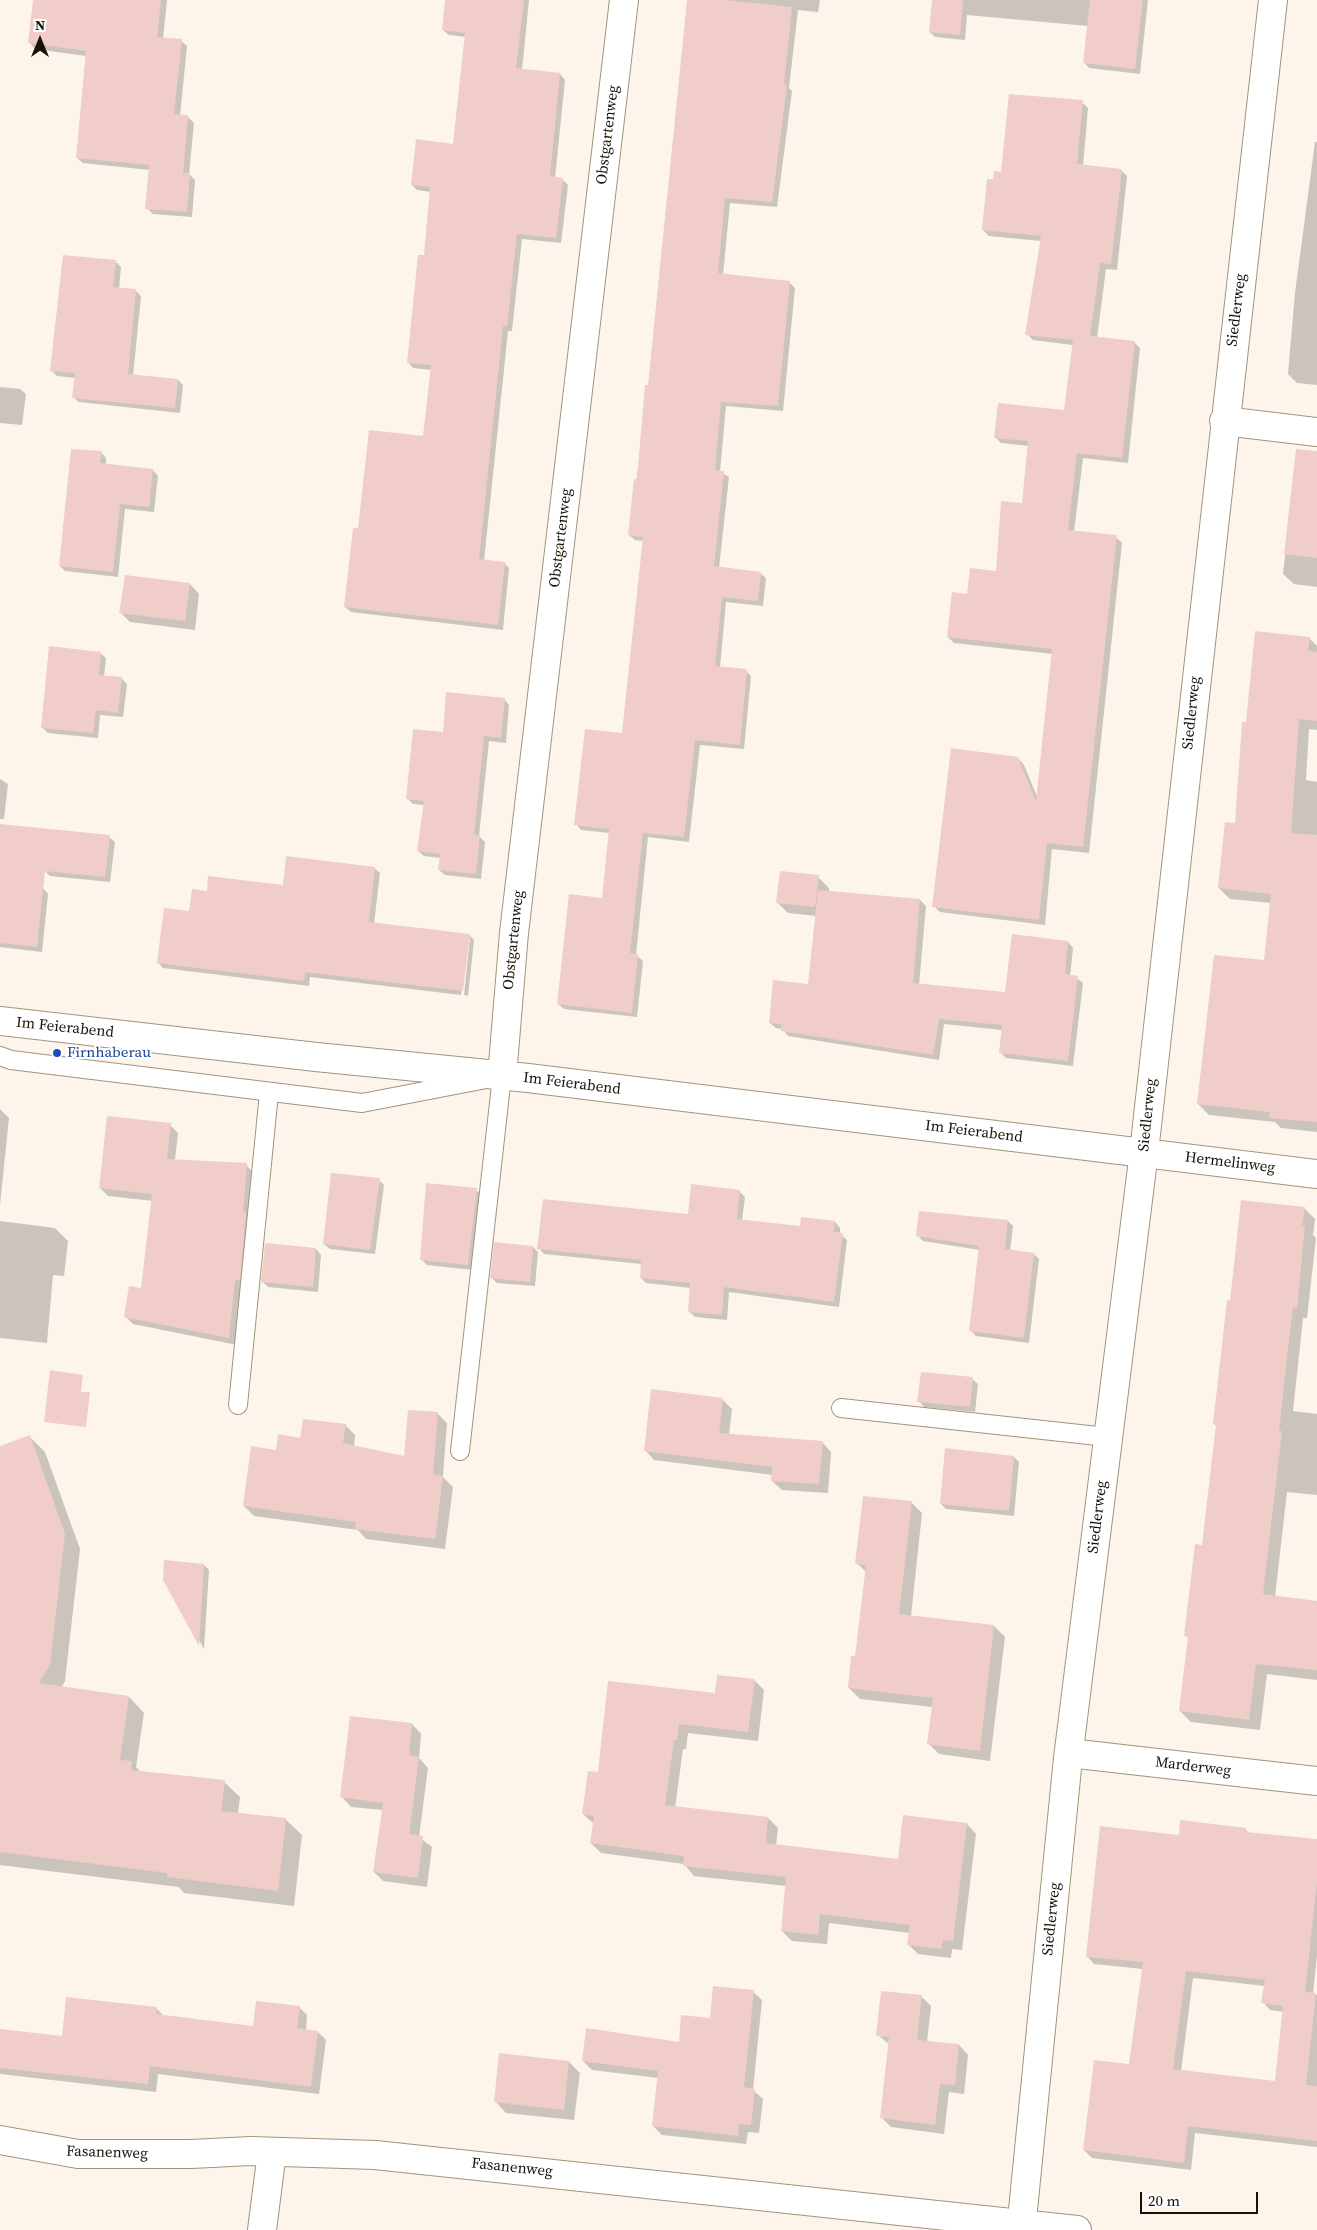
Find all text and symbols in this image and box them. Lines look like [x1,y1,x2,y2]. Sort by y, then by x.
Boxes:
north arrow [15,15,65,65]
text: N [35,15,45,35]
street label: Obstgartenweg [593,84,623,186]
street label: Siedlerweg [1224,272,1250,348]
street label: Obstgartenweg [546,487,576,589]
street label: Siedlerweg [1179,676,1205,750]
street label: Obstgartenweg [500,889,528,991]
street label: Im Feierabend [15,1014,115,1042]
place label: Firnhaberau [67,1044,151,1062]
marker: Firnhaberau [51,1047,63,1059]
street label: Im Feierabend [522,1069,622,1099]
street label: Siedlerweg [1135,1078,1161,1152]
street label: Im Feierabend [924,1117,1024,1147]
street label: Hermelinweg [1184,1149,1276,1177]
street label: Siedlerweg [1085,1479,1111,1555]
street label: Marderweg [1154,1753,1232,1781]
street label: Siedlerweg [1039,1882,1065,1956]
street label: Fasanenweg [66,2143,148,2163]
street label: Fasanenweg [470,2155,554,2181]
scale bar [1142,2182,1260,2214]
text: 20 m [1148,2190,1180,2211]

